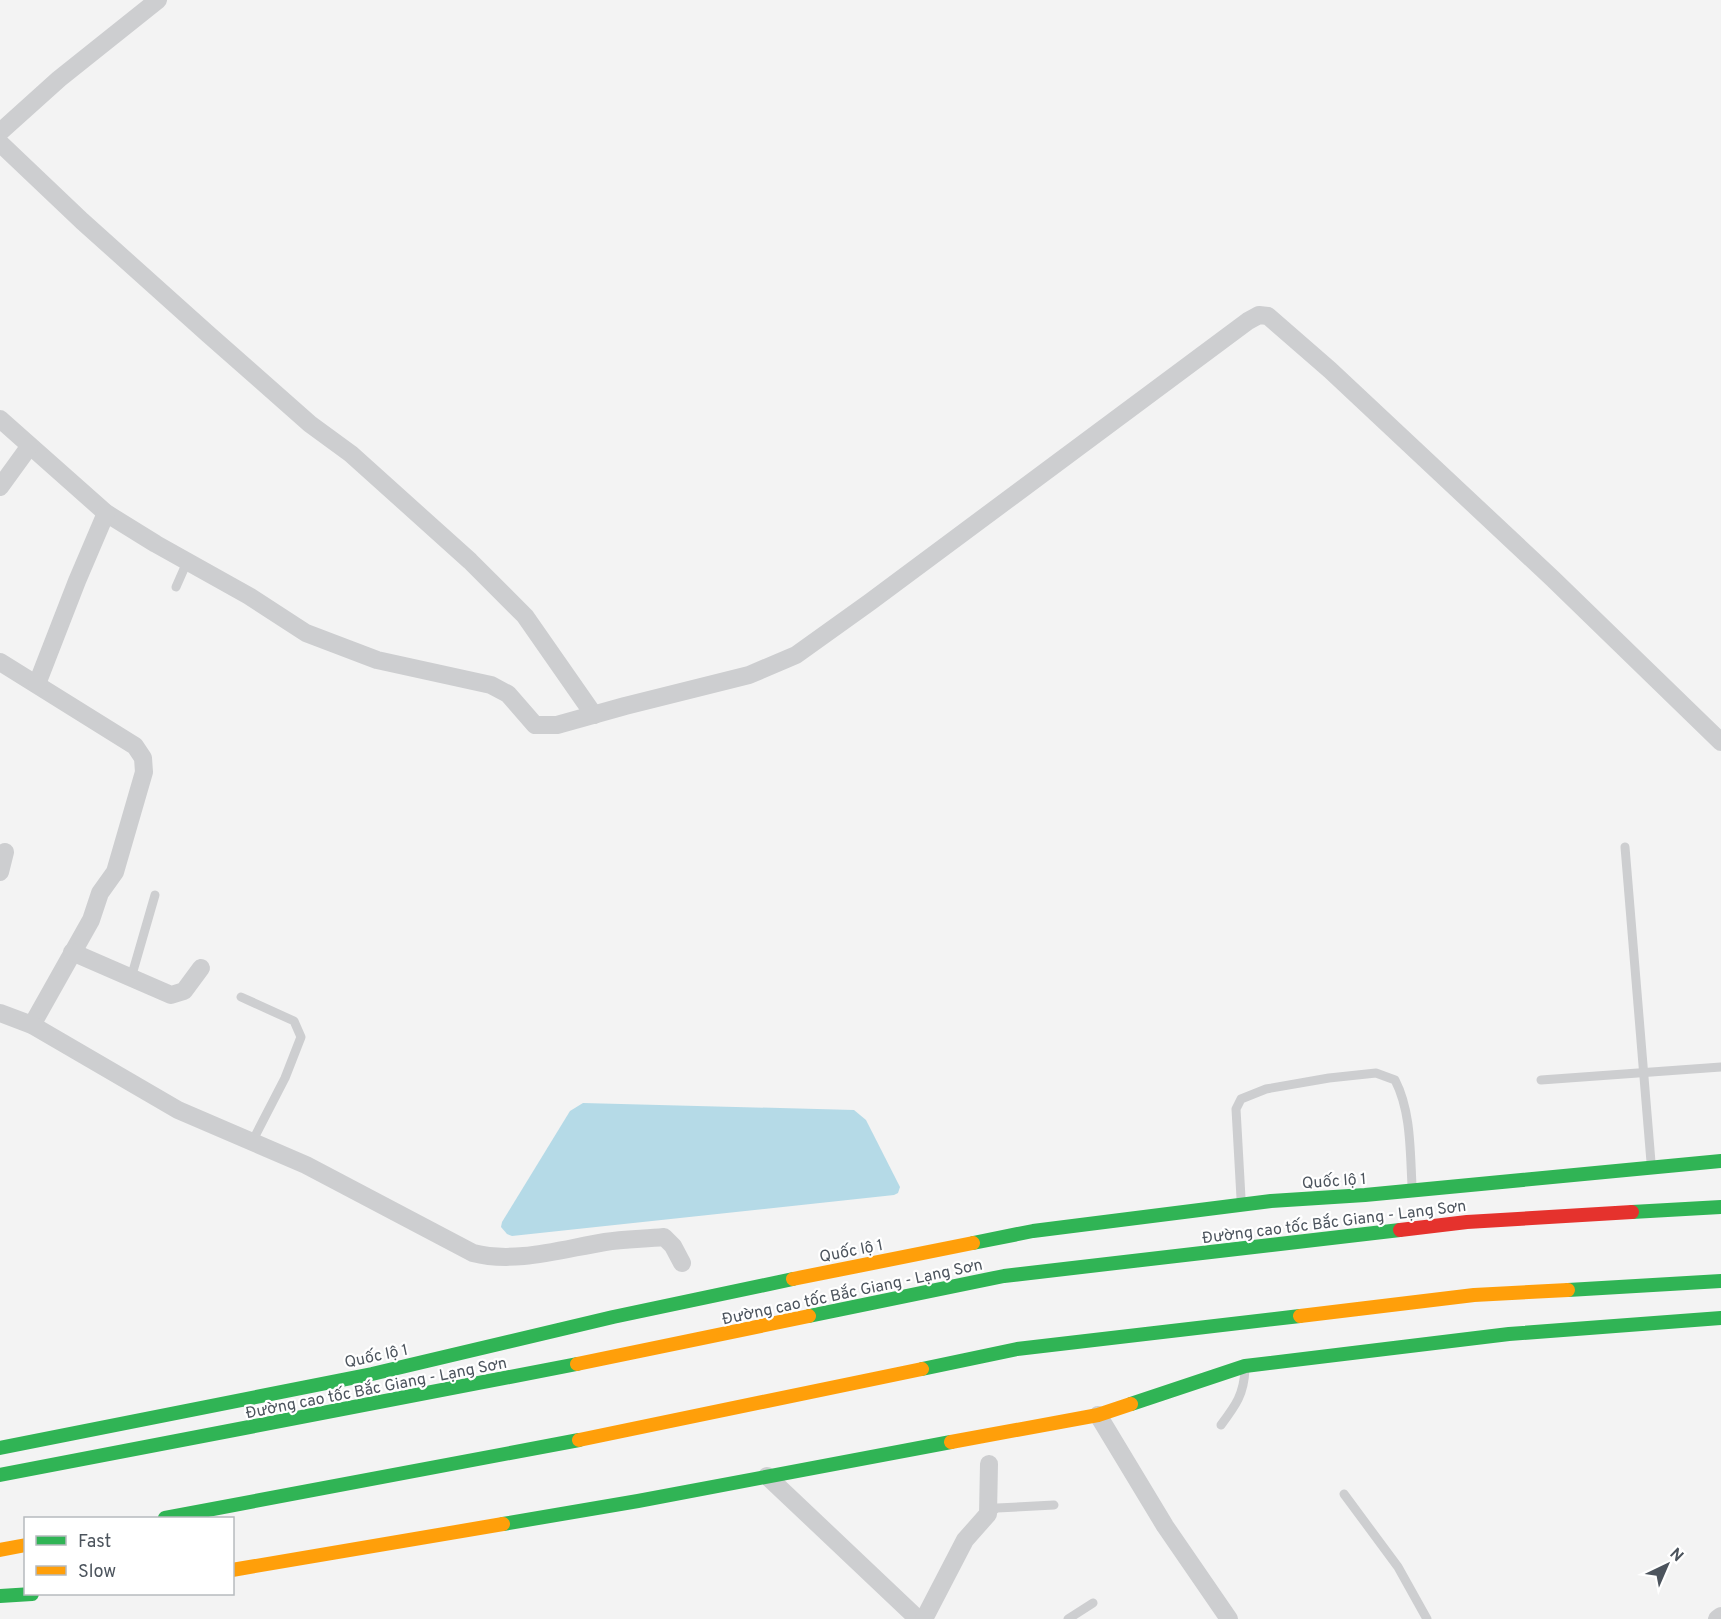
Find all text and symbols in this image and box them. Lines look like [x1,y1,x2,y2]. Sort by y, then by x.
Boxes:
street label: Quốc lộ 1 [1301,1169,1367,1194]
street label: Đường cao tốc Bắc Giang - Lạng Sơn [1201,1195,1467,1249]
street label: Quốc lộ 1 [818,1235,885,1268]
street label: Đường cao tốc Bắc Giang - Lạng Sơn [720,1254,985,1330]
street label: Quốc lộ 1 [343,1339,410,1373]
street label: Đường cao tốc Bắc Giang - Lạng Sơn [244,1352,509,1424]
legend [24,1517,234,1595]
text: Fast [78,1531,111,1554]
north arrow [1637,1535,1697,1595]
text: N [1665,1544,1687,1567]
text: Slow [78,1561,116,1584]

